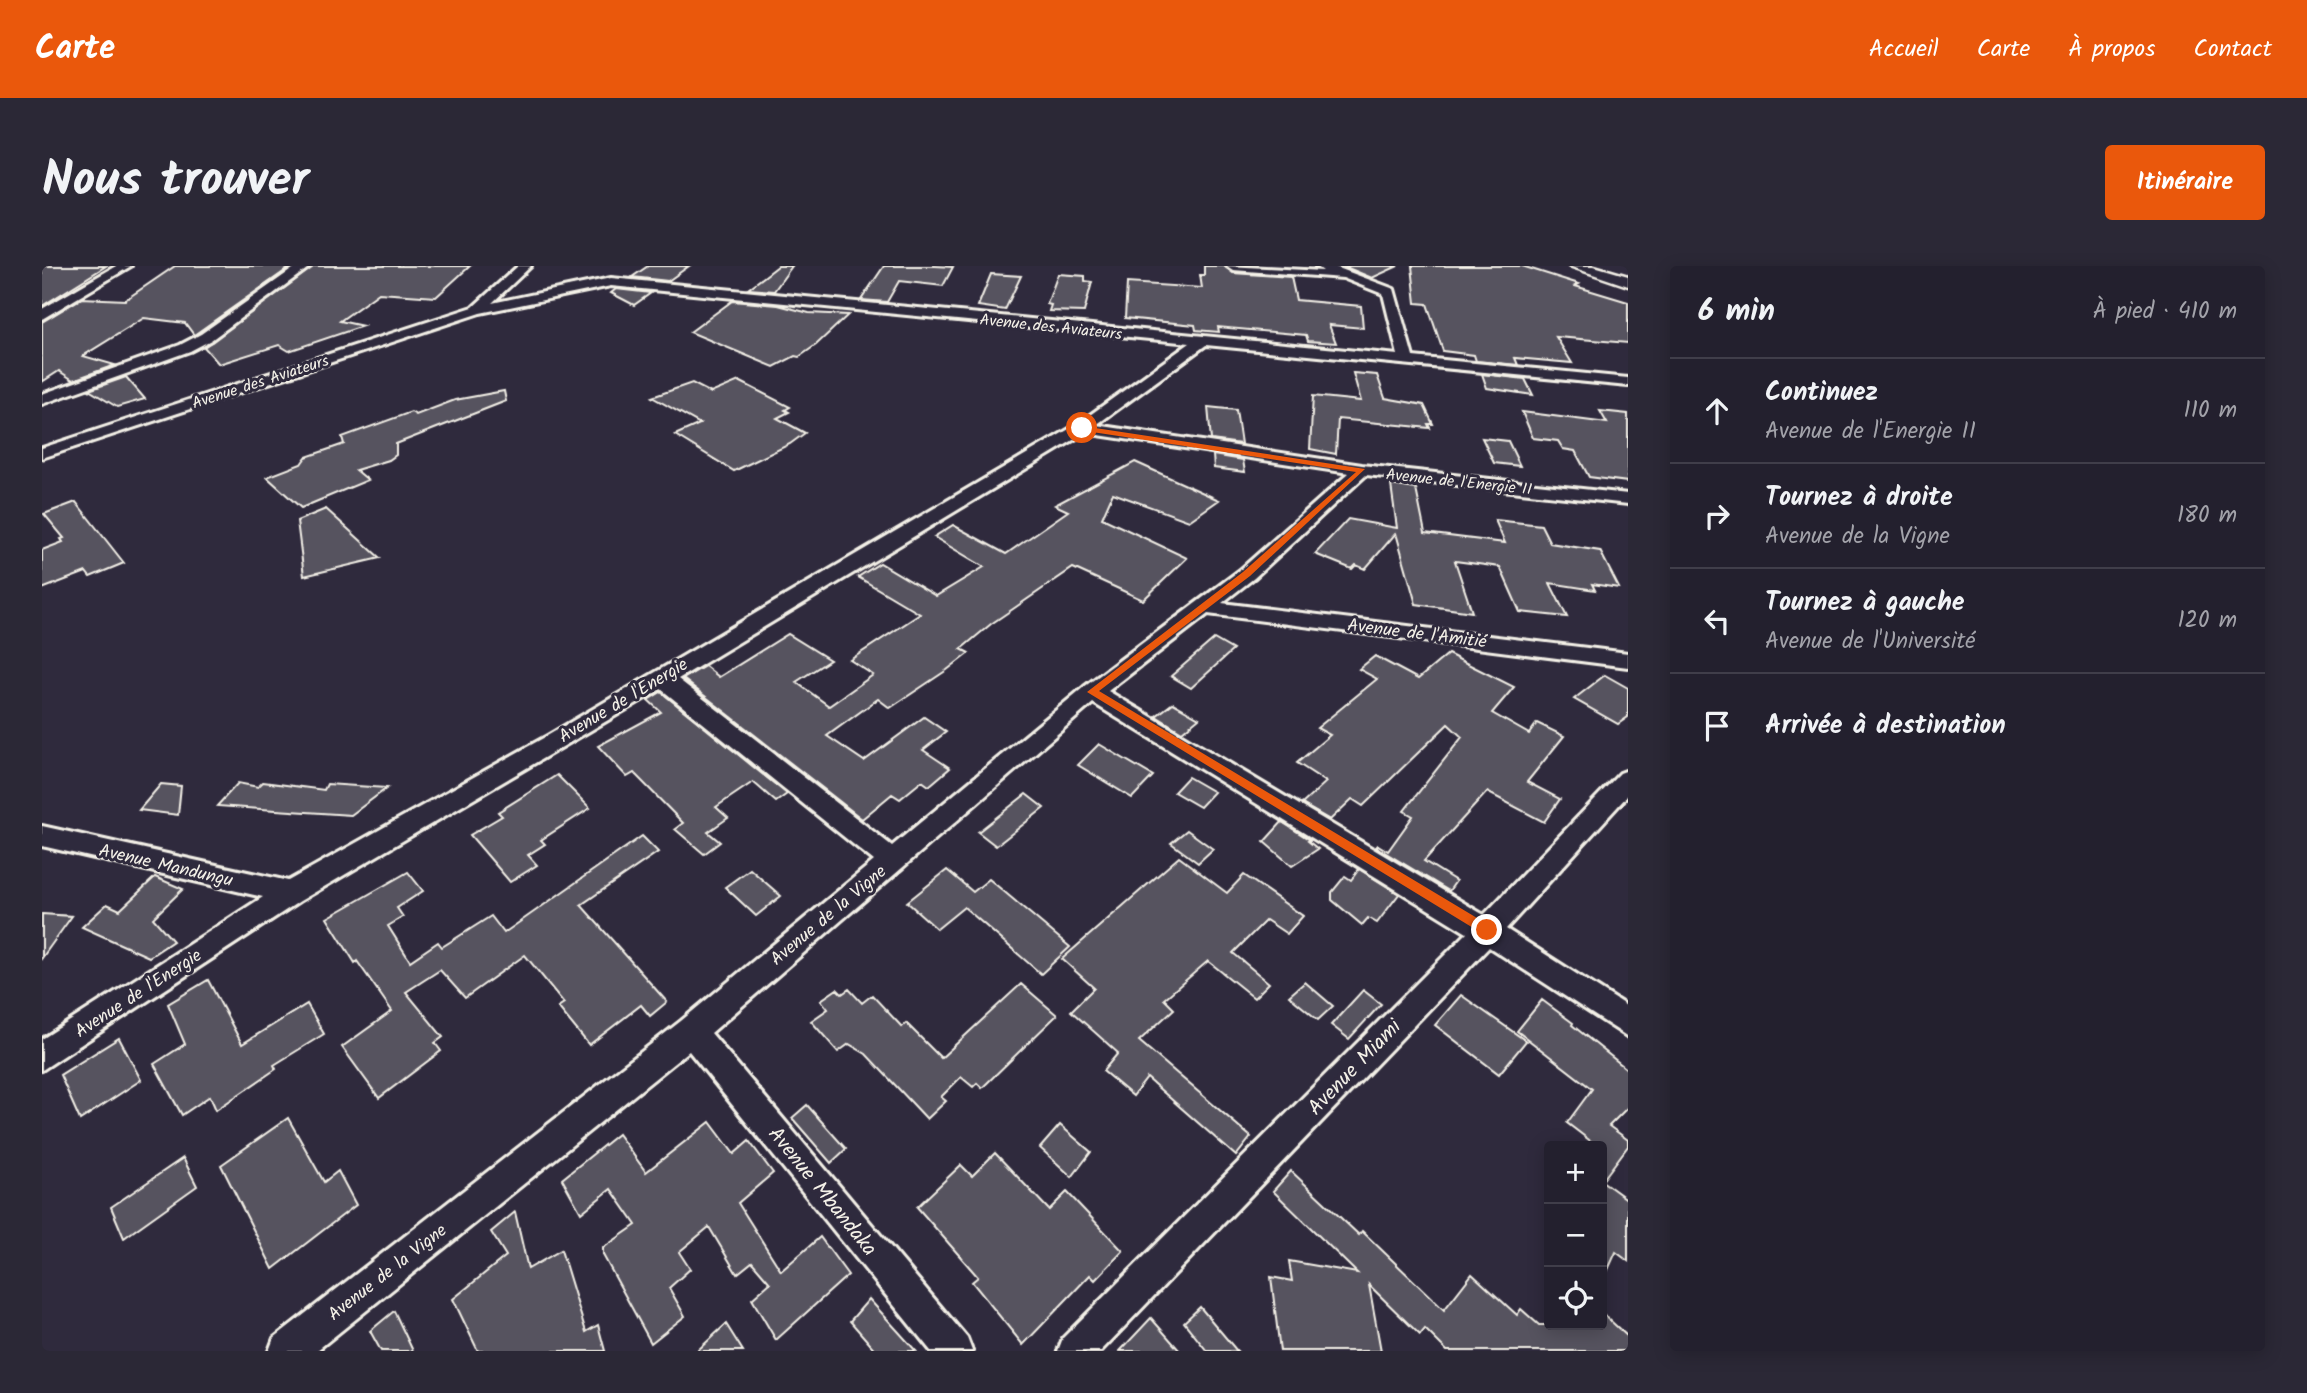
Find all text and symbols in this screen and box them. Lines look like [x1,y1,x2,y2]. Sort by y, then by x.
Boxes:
text: Carte [35,23,115,76]
text: Accueil [1869,30,1939,69]
text: Carte [1977,30,2030,69]
text: À propos [2068,30,2155,69]
text: Contact [2193,30,2272,69]
text: Nous trouver [42,143,309,221]
button: Itinéraire [2105,145,2265,220]
text: 6 min [1698,288,1775,336]
text: À pied · 410 m [2093,294,2237,330]
street label: Avenue des Aviateurs [978,308,1123,347]
street label: Avenue des Aviateurs [189,348,332,416]
text: Continuez [1765,372,1878,414]
icon: ahead [1698,392,1736,430]
text: 110 m [2184,393,2237,429]
route start [1066,412,1097,443]
text: Avenue de l'Energie II [1765,414,1976,450]
street label: Avenue de l'Energie II [1385,462,1533,503]
text: Tournez à droite [1765,477,1953,519]
icon: right [1698,497,1736,535]
text: 180 m [2177,498,2237,534]
text: Avenue de la Vigne [1765,519,1950,555]
text: Tournez à gauche [1765,582,1965,624]
icon: left [1698,602,1736,640]
text: 120 m [2177,603,2237,639]
street label: Avenue de l'Amitié [1345,612,1489,658]
text: Avenue de l'Université [1765,624,1975,660]
street label: Avenue de l'Energie [553,651,694,751]
text: Arrivée à destination [1765,705,2006,747]
icon: arrive [1698,707,1736,745]
street label: Avenue Mandungu [96,837,236,896]
street label: Avenue de la Vigne [764,859,894,974]
route end [1471,914,1502,945]
street label: Avenue de l'Energie [69,942,208,1046]
street label: Avenue Miami [1300,1011,1410,1124]
street label: Avenue Mbandaka [759,1120,885,1264]
map controls [1544,1141,1607,1330]
button: + [1544,1141,1607,1204]
button: − [1544,1204,1607,1267]
street label: Avenue de la Vigne [322,1217,454,1329]
button: locate [1544,1267,1607,1330]

